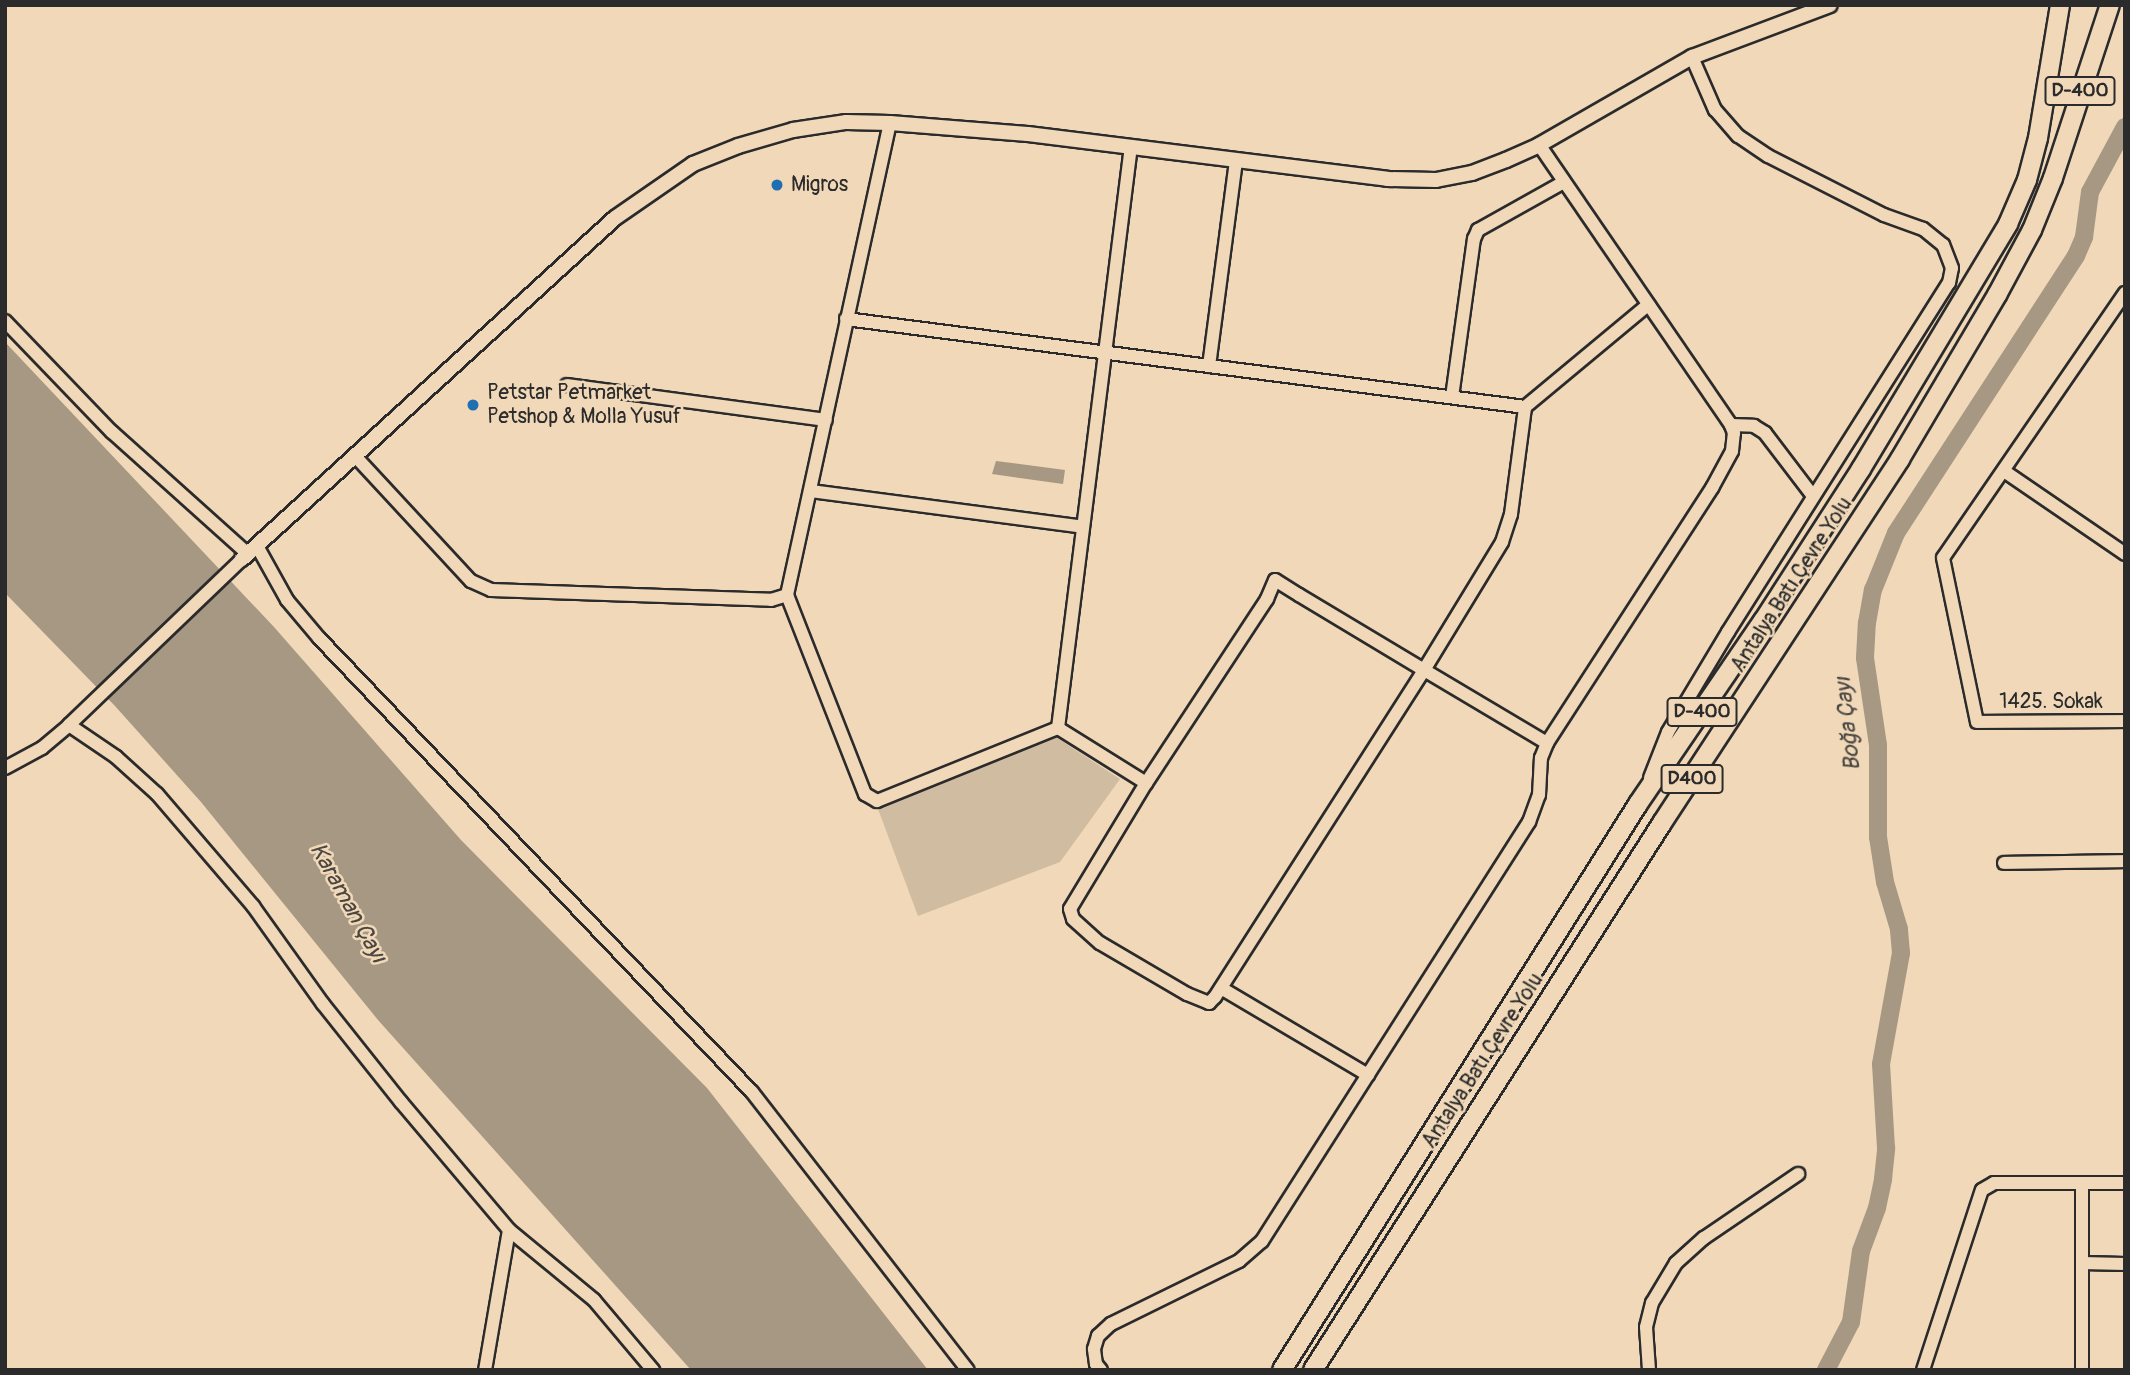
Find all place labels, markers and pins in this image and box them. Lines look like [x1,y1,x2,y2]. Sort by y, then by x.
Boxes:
place label: Migros [791,172,848,198]
marker: Migros [769,177,785,193]
place label: Petstar Petmarket Petshop & Molla Yusuf [487,380,681,430]
marker: Petstar Petmarket Petshop & Molla Yusuf [465,397,481,413]

